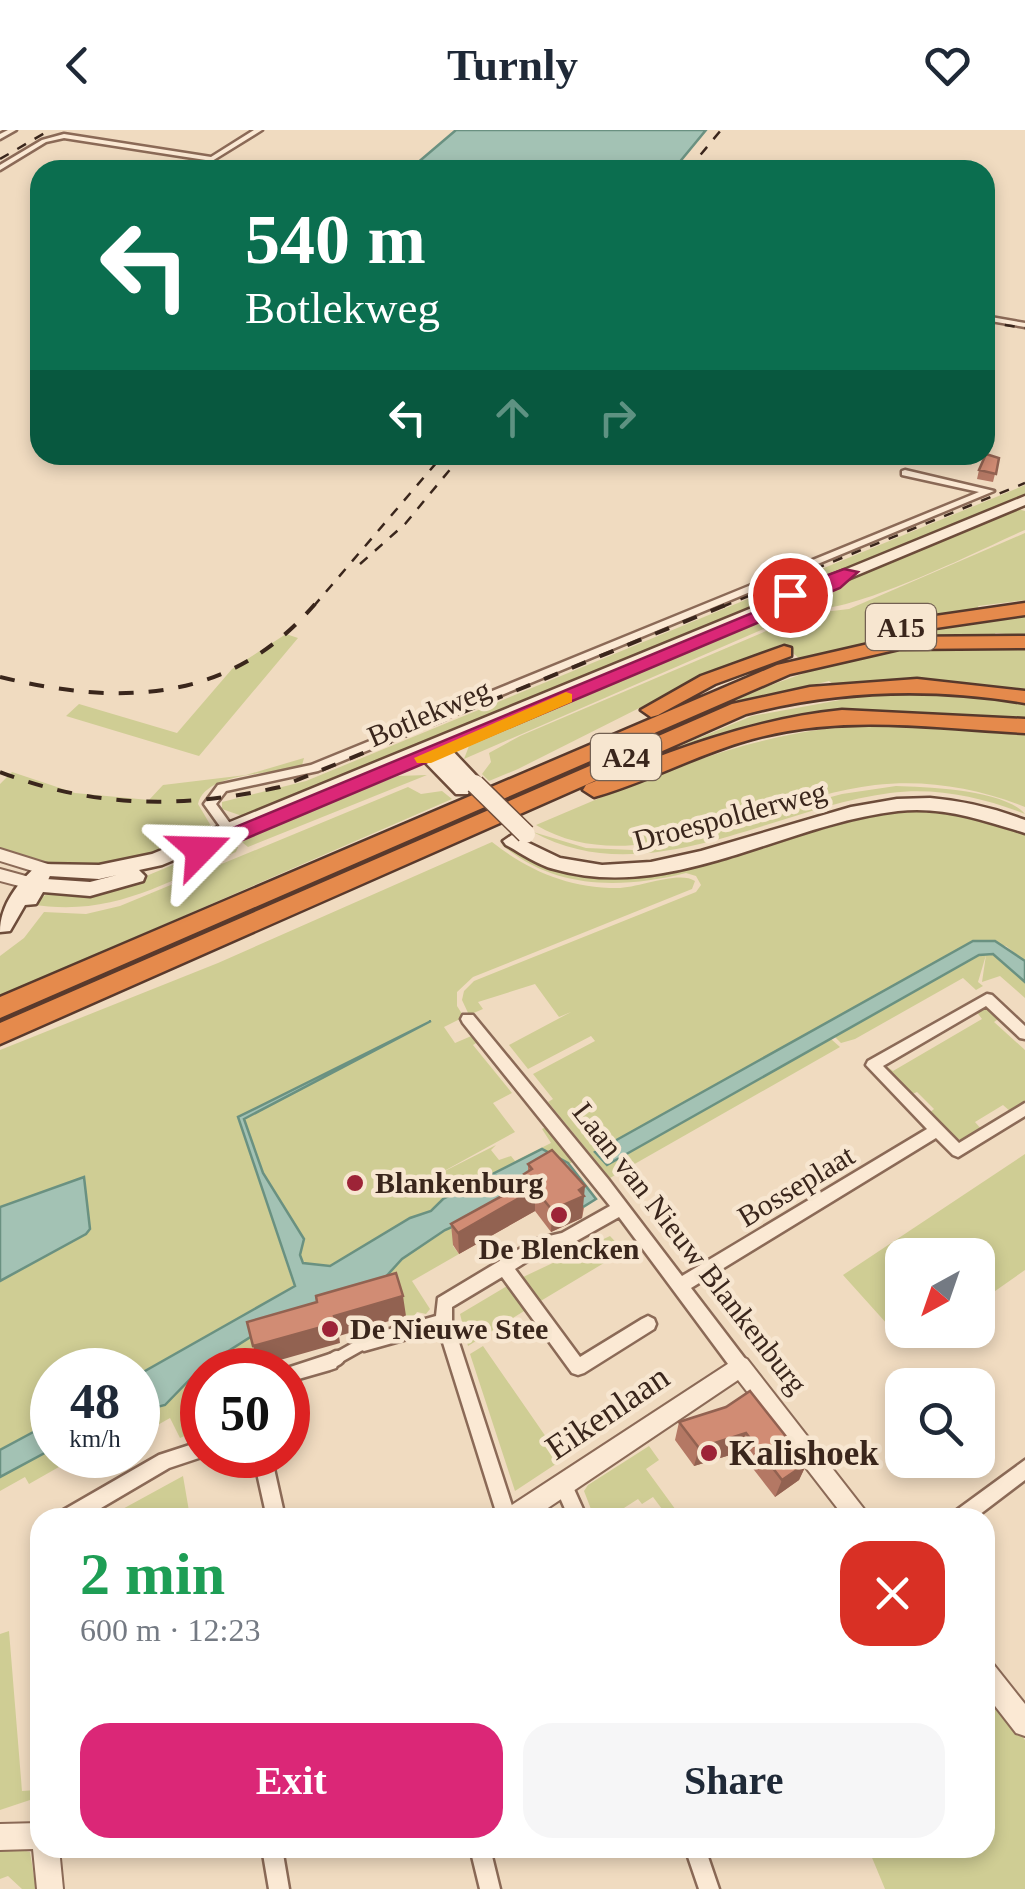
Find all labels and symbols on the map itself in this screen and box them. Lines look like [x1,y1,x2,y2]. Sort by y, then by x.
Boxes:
pin [748,553,833,638]
road number: A15 [866,604,936,650]
street label: Botlekweg [363,672,495,753]
road number: A24 [591,734,661,780]
street label: Droespolderweg [630,774,830,857]
position arrow [148,798,252,902]
street label: Laan van Nieuw Blankenburg [567,1096,814,1400]
street label: Bosseplaat [732,1138,861,1233]
place label: Blankenburg [375,1166,543,1199]
marker: Blankenburg [344,1172,366,1194]
marker: De Blencken [548,1204,570,1226]
place label: De Blencken [479,1232,640,1265]
north arrow [885,1238,995,1348]
place label: De Nieuwe Stee [350,1312,548,1345]
marker: De Nieuwe Stee [319,1318,341,1340]
speed limit sign: 50 [180,1348,310,1478]
street label: Eikenlaan [538,1357,676,1468]
place label: Kalishoek [729,1434,879,1473]
marker: Kalishoek [698,1442,720,1464]

